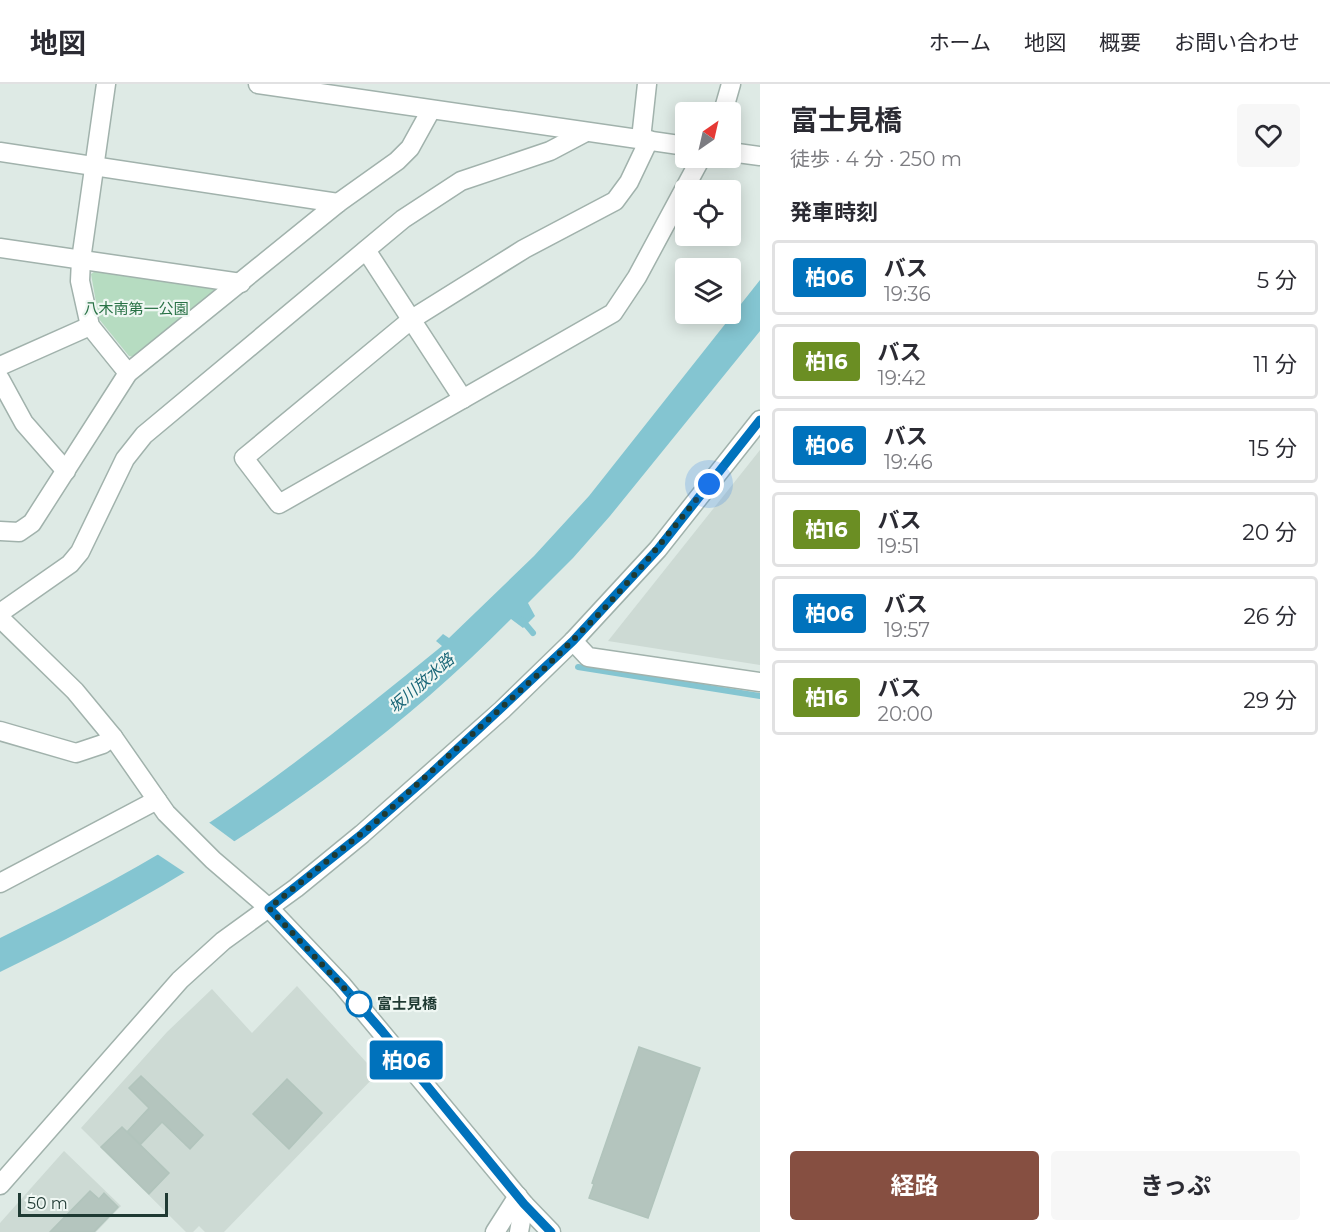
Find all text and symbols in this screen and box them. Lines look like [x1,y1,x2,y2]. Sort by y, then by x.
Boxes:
text: 地図 [30,26,86,60]
text: ホーム [929,30,991,55]
text: 地図 [1024,30,1066,55]
text: 概要 [1099,30,1141,55]
text: お問い合わせ [1174,30,1300,55]
north arrow [675,102,741,168]
map controls [675,102,741,324]
text: 富士見橋 [790,103,902,137]
button: heart [1237,104,1300,167]
text: 徒歩 · 4 分 · 250 m [790,147,962,171]
button: locate [675,180,741,246]
text: 発車時刻 [790,199,878,226]
text: バス [884,255,928,282]
button: layers [675,258,741,324]
text: 柏06 [805,265,854,290]
text: 5 分 [1257,267,1297,294]
text: 19:36 [884,282,931,306]
park label: 八木南第一公園 [83,299,189,318]
text: バス [878,339,922,366]
text: 柏16 [805,349,848,374]
text: 11 分 [1253,351,1297,378]
text: 19:42 [878,366,926,390]
text: バス [884,423,928,450]
text: 柏06 [805,433,854,458]
text: 15 分 [1249,435,1297,462]
text: 19:46 [884,450,933,474]
your location [694,469,724,499]
text: バス [878,507,922,534]
text: 柏16 [805,517,848,542]
text: 20 分 [1242,519,1297,546]
text: 19:51 [878,534,920,558]
text: バス [884,591,928,618]
text: 柏06 [805,601,854,626]
text: 26 分 [1243,603,1297,630]
text: 19:57 [884,618,930,642]
water label: 坂川放水路 [385,649,459,717]
text: バス [878,675,922,702]
text: 柏16 [805,685,848,710]
text: 29 分 [1243,687,1297,714]
text: 20:00 [878,702,933,726]
marker: 富士見橋 [346,991,372,1017]
place label: 富士見橋 [377,994,438,1013]
line badge: 柏06 [372,1040,440,1080]
text: 柏06 [382,1048,430,1073]
button: 経路 [790,1151,1039,1220]
button: きっぷ [1051,1151,1300,1220]
scale bar [18,1190,168,1218]
text: 50 m [27,1194,68,1213]

